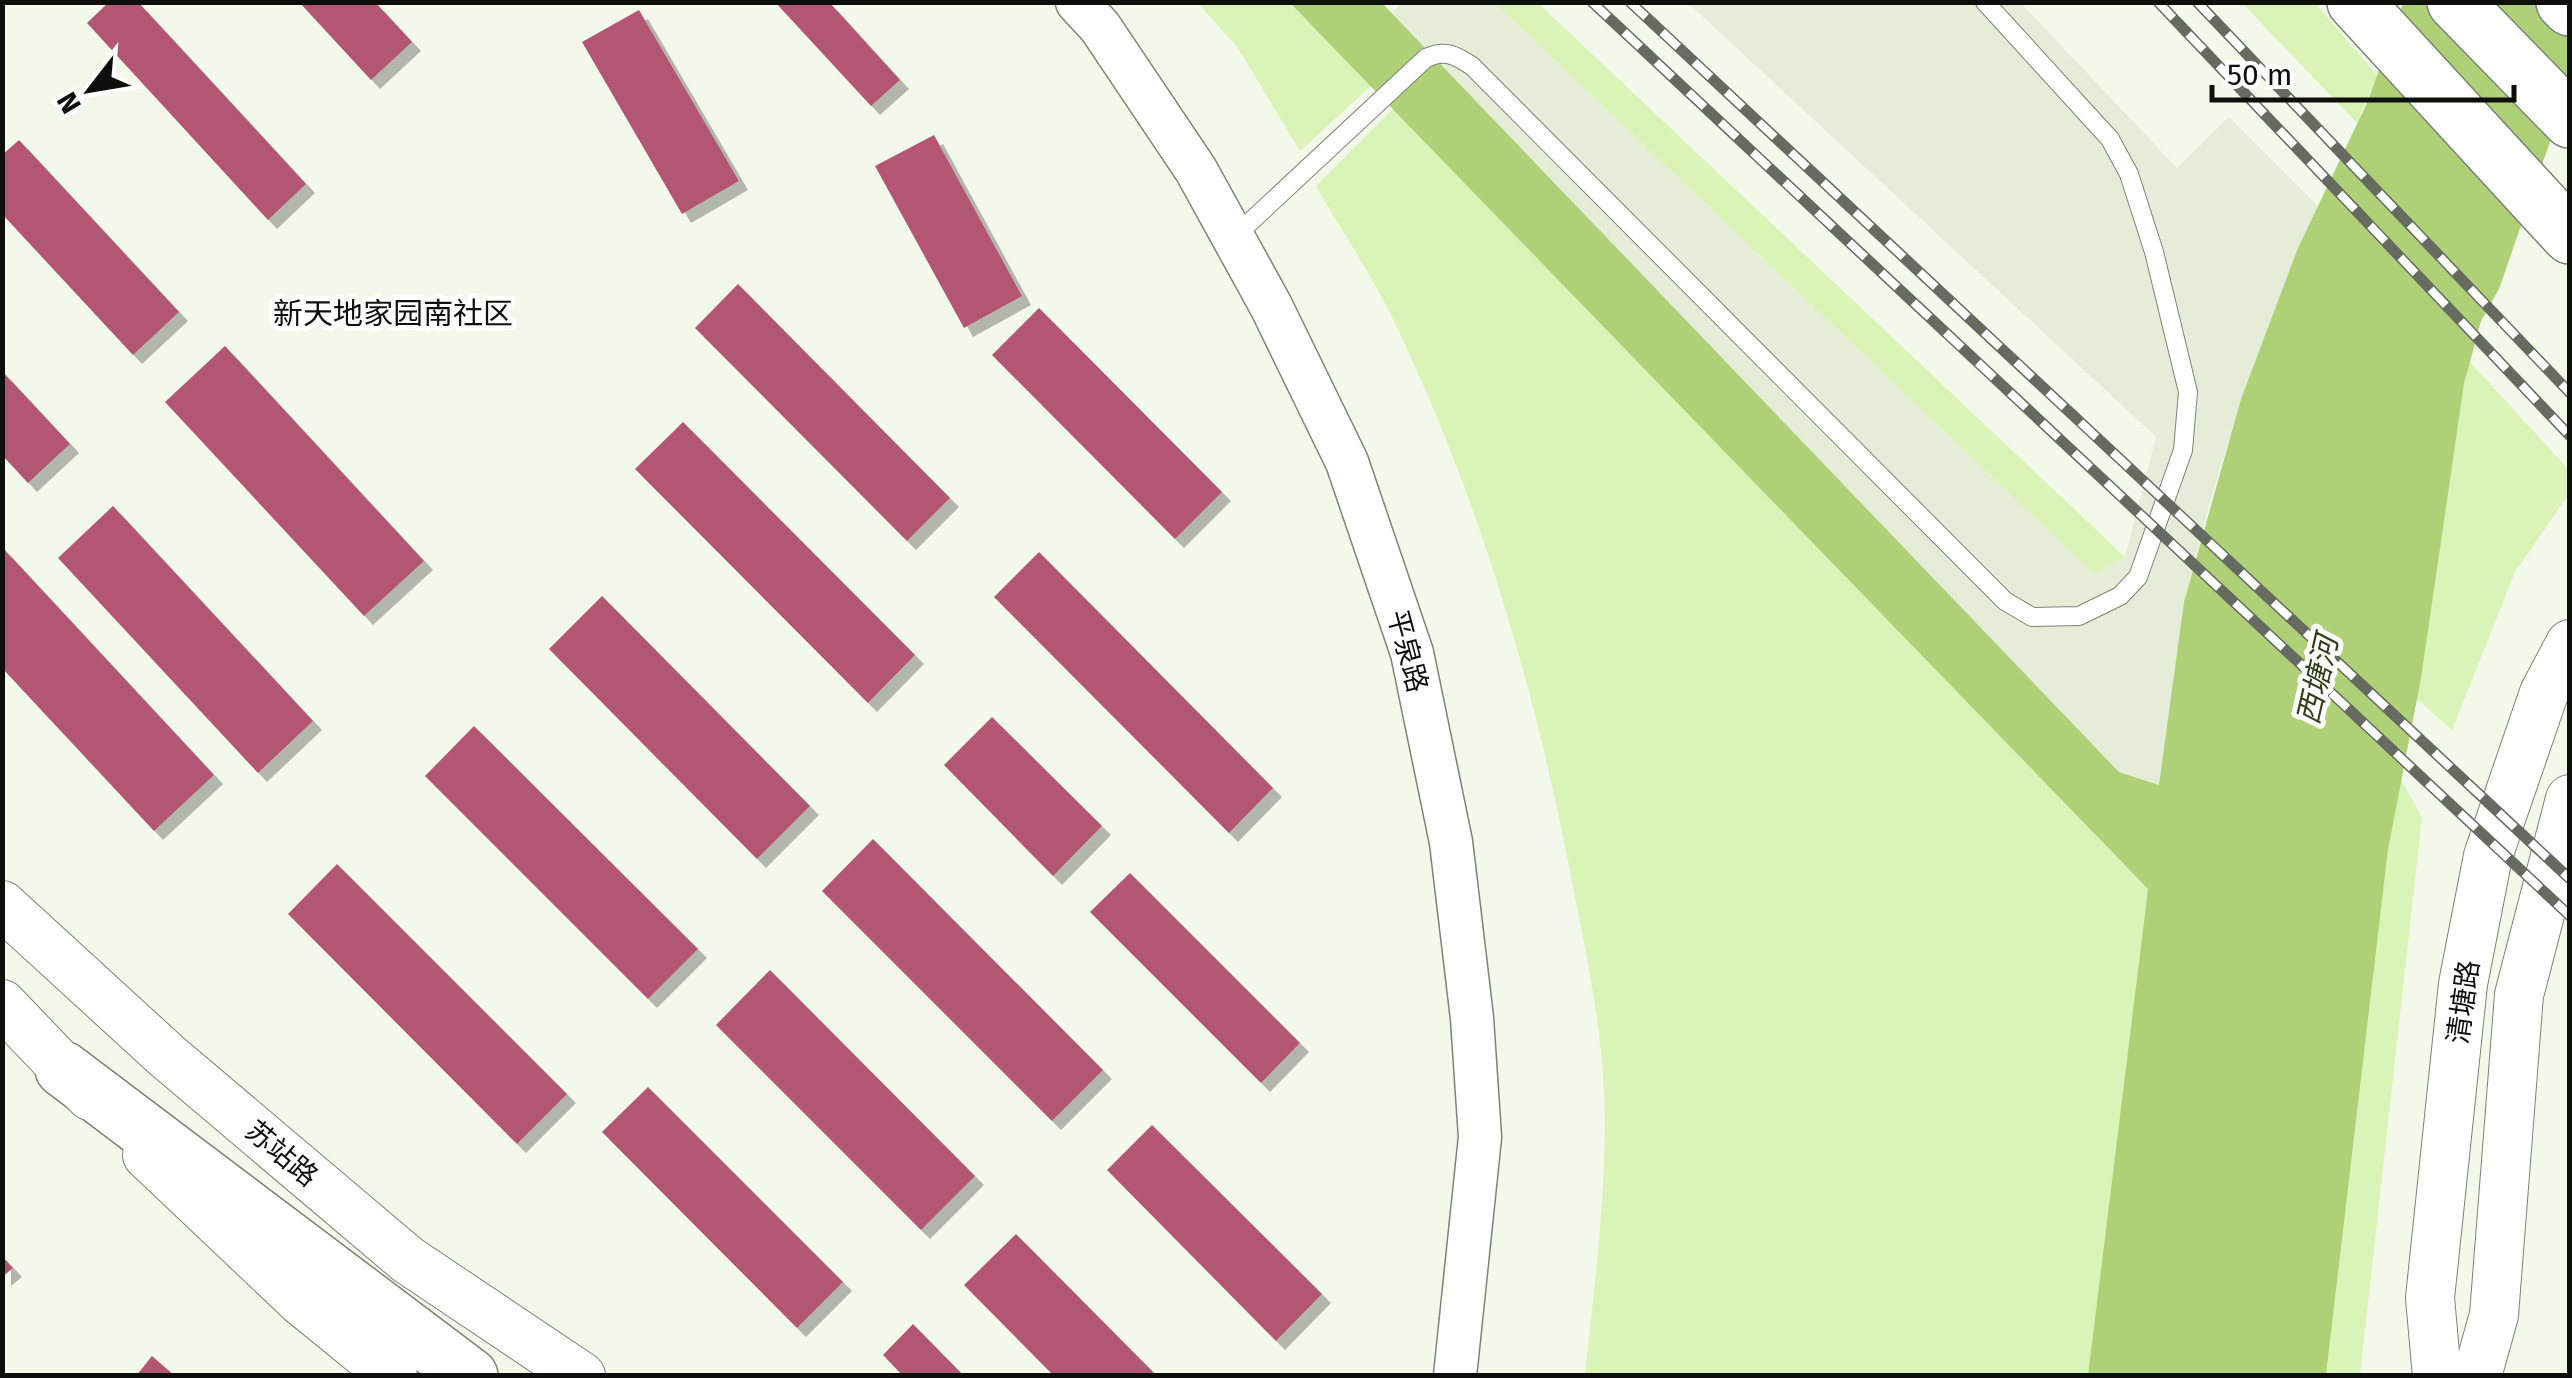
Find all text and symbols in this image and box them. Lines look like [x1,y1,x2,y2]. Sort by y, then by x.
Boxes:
north arrow [40,40,140,140]
scale bar [2212,40,2514,102]
text: 50 m [2227,57,2292,93]
text: N [50,86,88,119]
district label: 新天地家园南社区 [273,296,513,332]
street label: 平泉路 [1381,606,1434,696]
water label: 西塘河 [2290,627,2347,728]
street label: 清塘路 [2441,958,2486,1046]
street label: 苏站路 [239,1114,324,1193]

